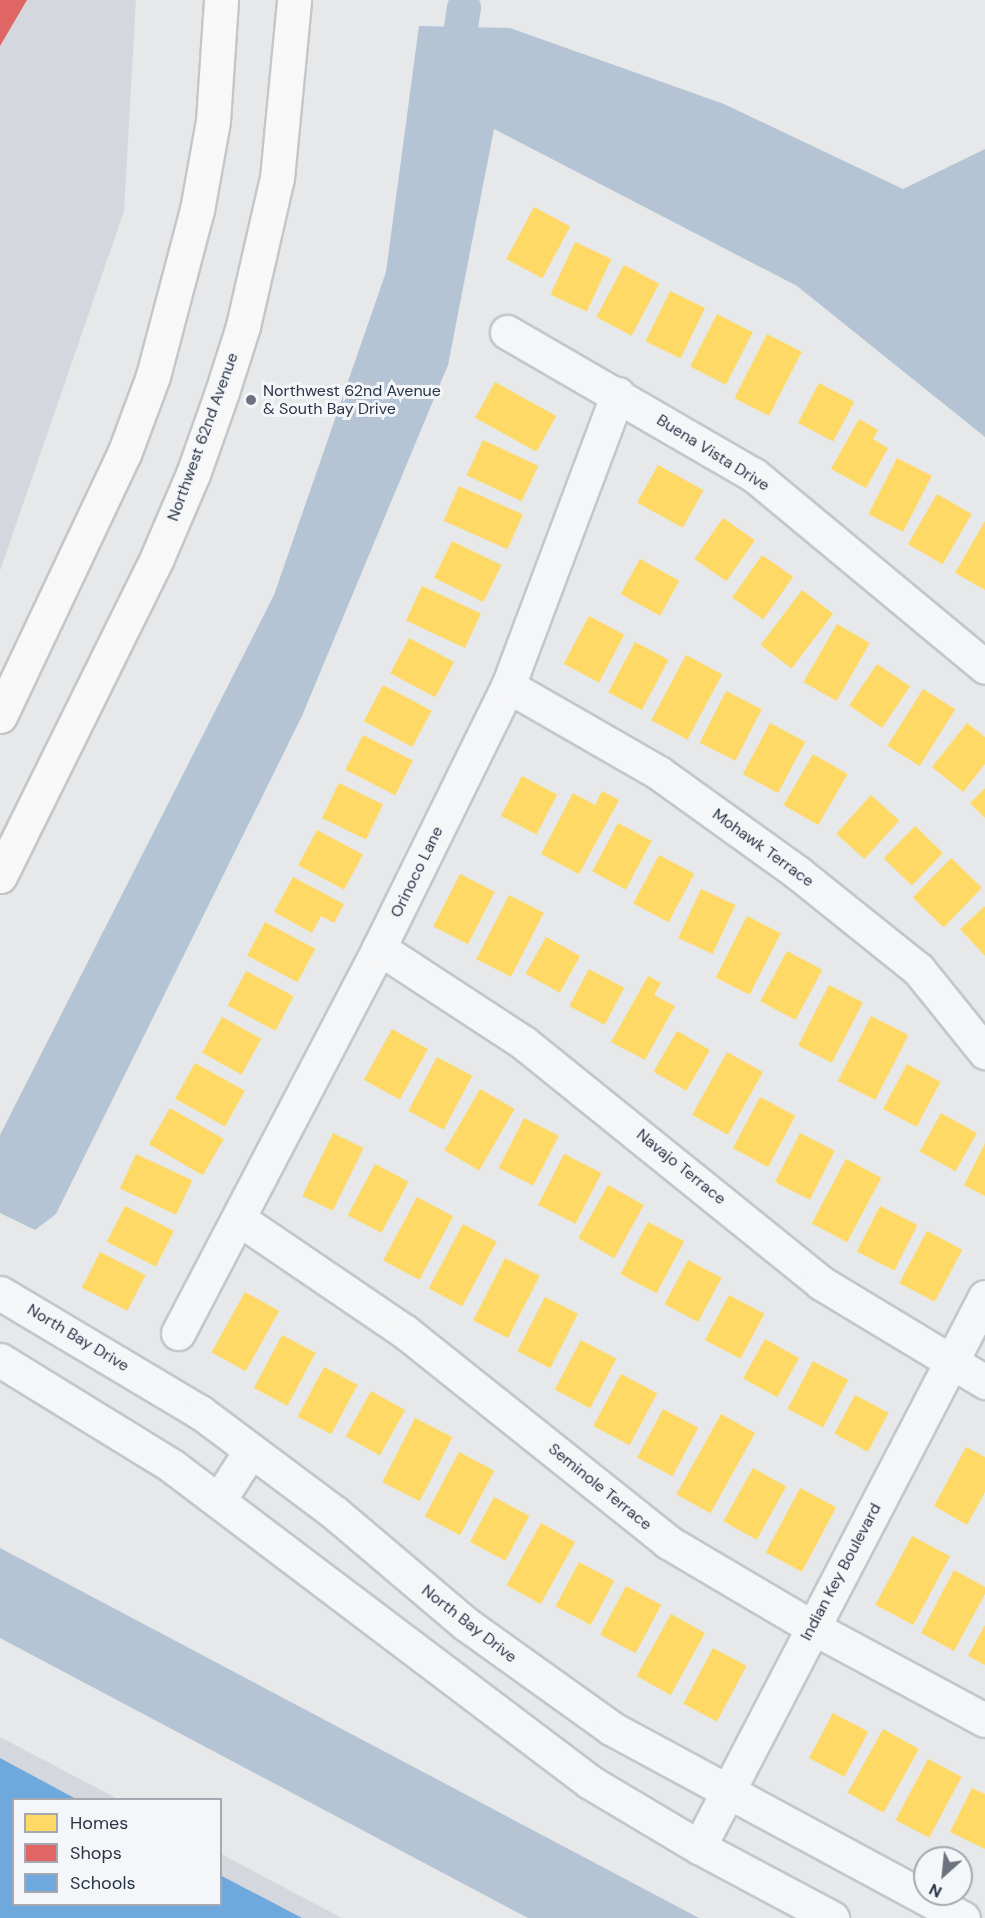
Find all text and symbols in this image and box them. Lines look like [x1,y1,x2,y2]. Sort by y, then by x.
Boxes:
street label: Northwest 62nd Avenue [164,350,242,524]
place label: Northwest 62nd Avenue & South Bay Drive [263,381,441,419]
marker: Northwest 62nd Avenue & South Bay Drive [244,393,258,407]
street label: Buena Vista Drive [653,411,773,495]
street label: Mohawk Terrace [709,805,817,891]
street label: Orinoco Lane [387,823,447,921]
street label: Navajo Terrace [633,1125,729,1209]
street label: North Bay Drive [24,1300,132,1376]
street label: Seminole Terrace [544,1439,656,1535]
street label: Indian Key Boulevard [797,1500,885,1644]
street label: North Bay Drive [418,1581,520,1667]
legend [12,1798,222,1906]
text: Homes [70,1811,128,1835]
text: Shops [70,1841,122,1865]
north arrow [913,1846,973,1906]
text: Schools [70,1871,135,1895]
text: N [926,1879,945,1903]

